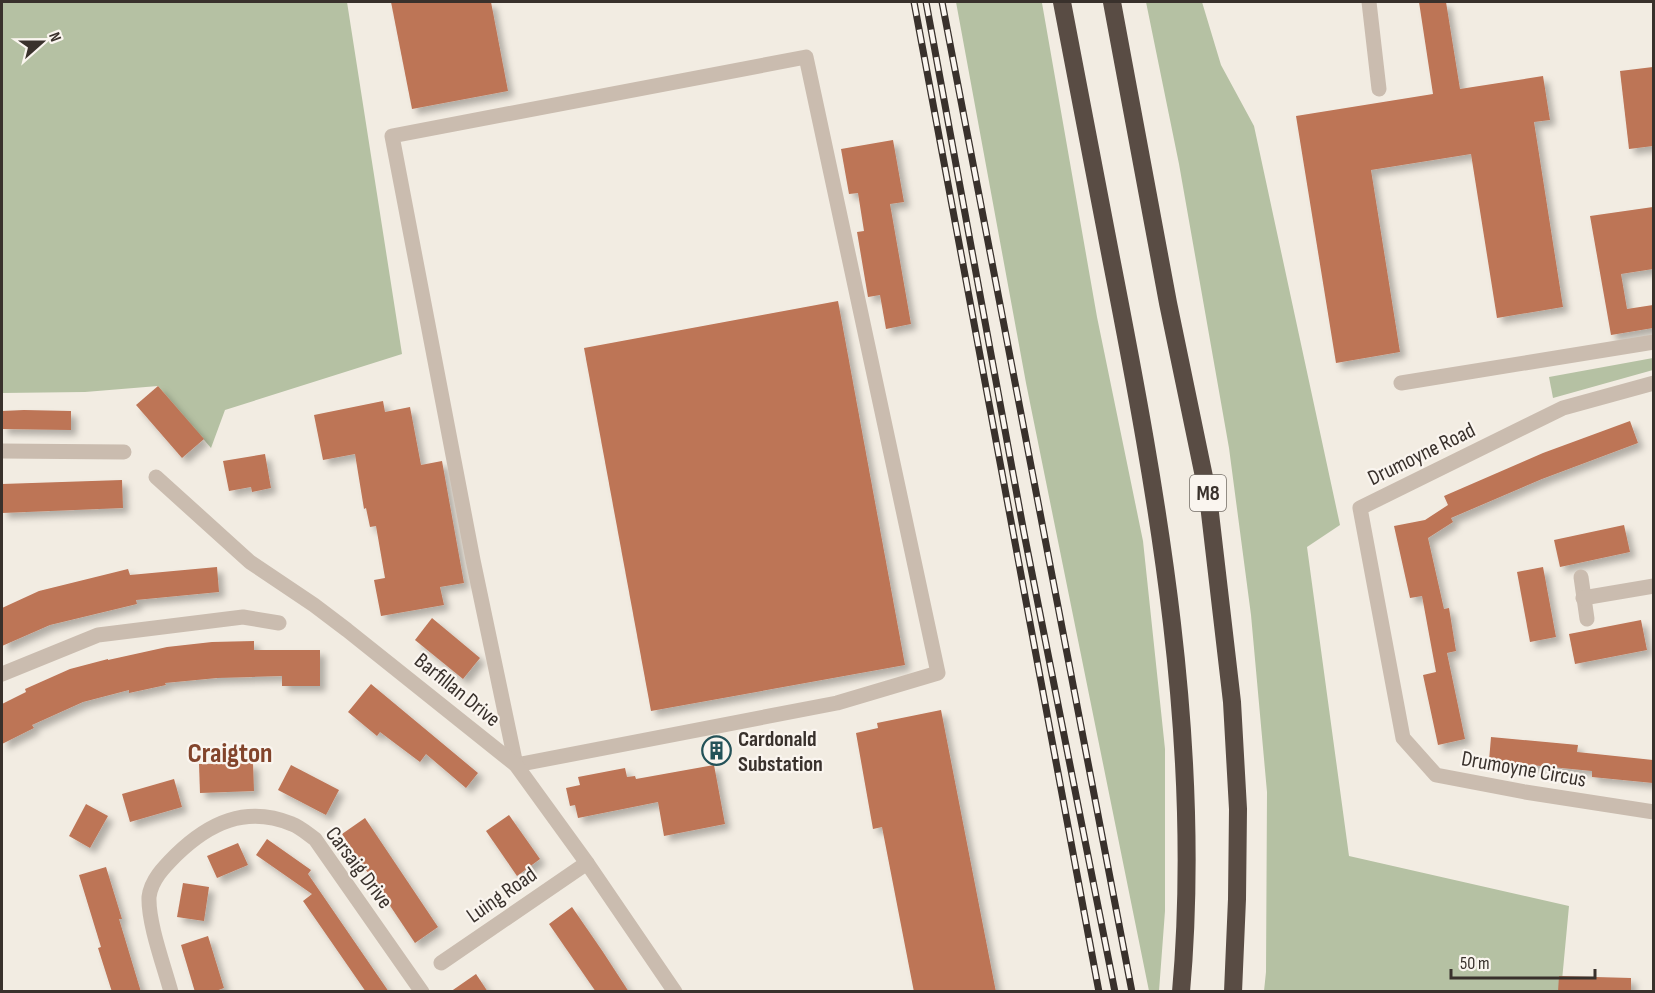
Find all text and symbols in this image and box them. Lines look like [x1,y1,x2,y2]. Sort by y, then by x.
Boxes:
north arrow [12,12,72,72]
text: N [44,30,65,45]
street label: Drumoyne Road [1363,417,1480,492]
road number: M8 [1190,475,1226,511]
street label: Barfillan Drive [409,647,505,733]
place label: Cardonald Substation [738,726,823,778]
building icon: Cardonald Substation [701,735,733,767]
district label: Craigton [187,737,273,770]
street label: Drumoyne Circus [1459,745,1588,794]
street label: Carsaig Drive [319,822,398,914]
street label: Luing Road [461,861,542,929]
scale bar [1451,942,1595,980]
text: 50 m [1460,953,1490,974]

